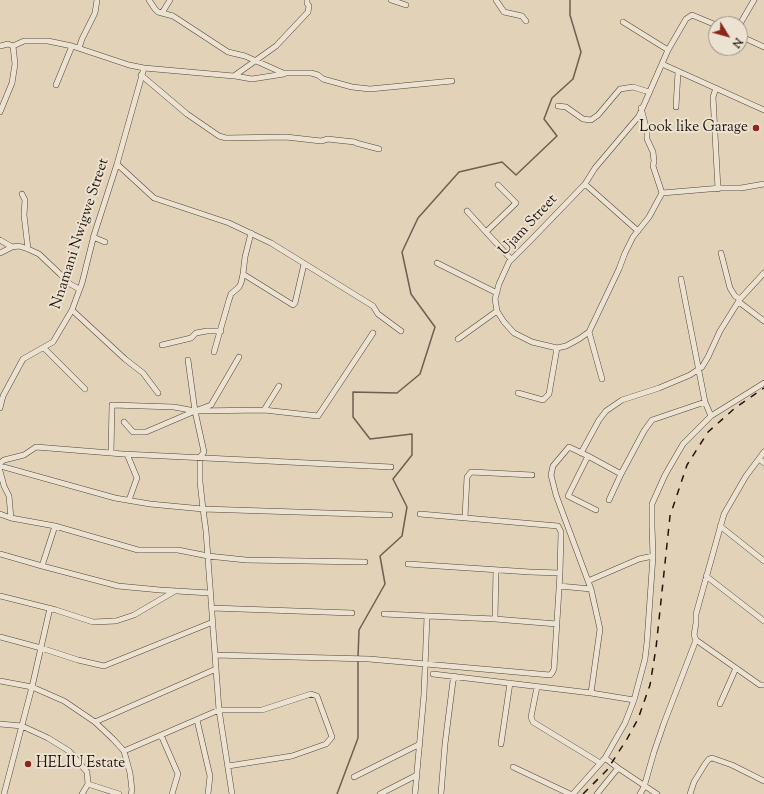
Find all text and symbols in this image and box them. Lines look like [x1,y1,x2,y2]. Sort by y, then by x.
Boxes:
north arrow [708,16,748,56]
text: N [728,34,746,51]
place label: Look like Garage [639,119,748,137]
marker: Look like Garage [751,123,761,133]
street label: Nnamani Nwigwe Street [48,156,114,312]
street label: Ujam Street [496,191,562,261]
place label: HELIU Estate [36,755,125,773]
marker: HELIU Estate [23,759,33,769]

